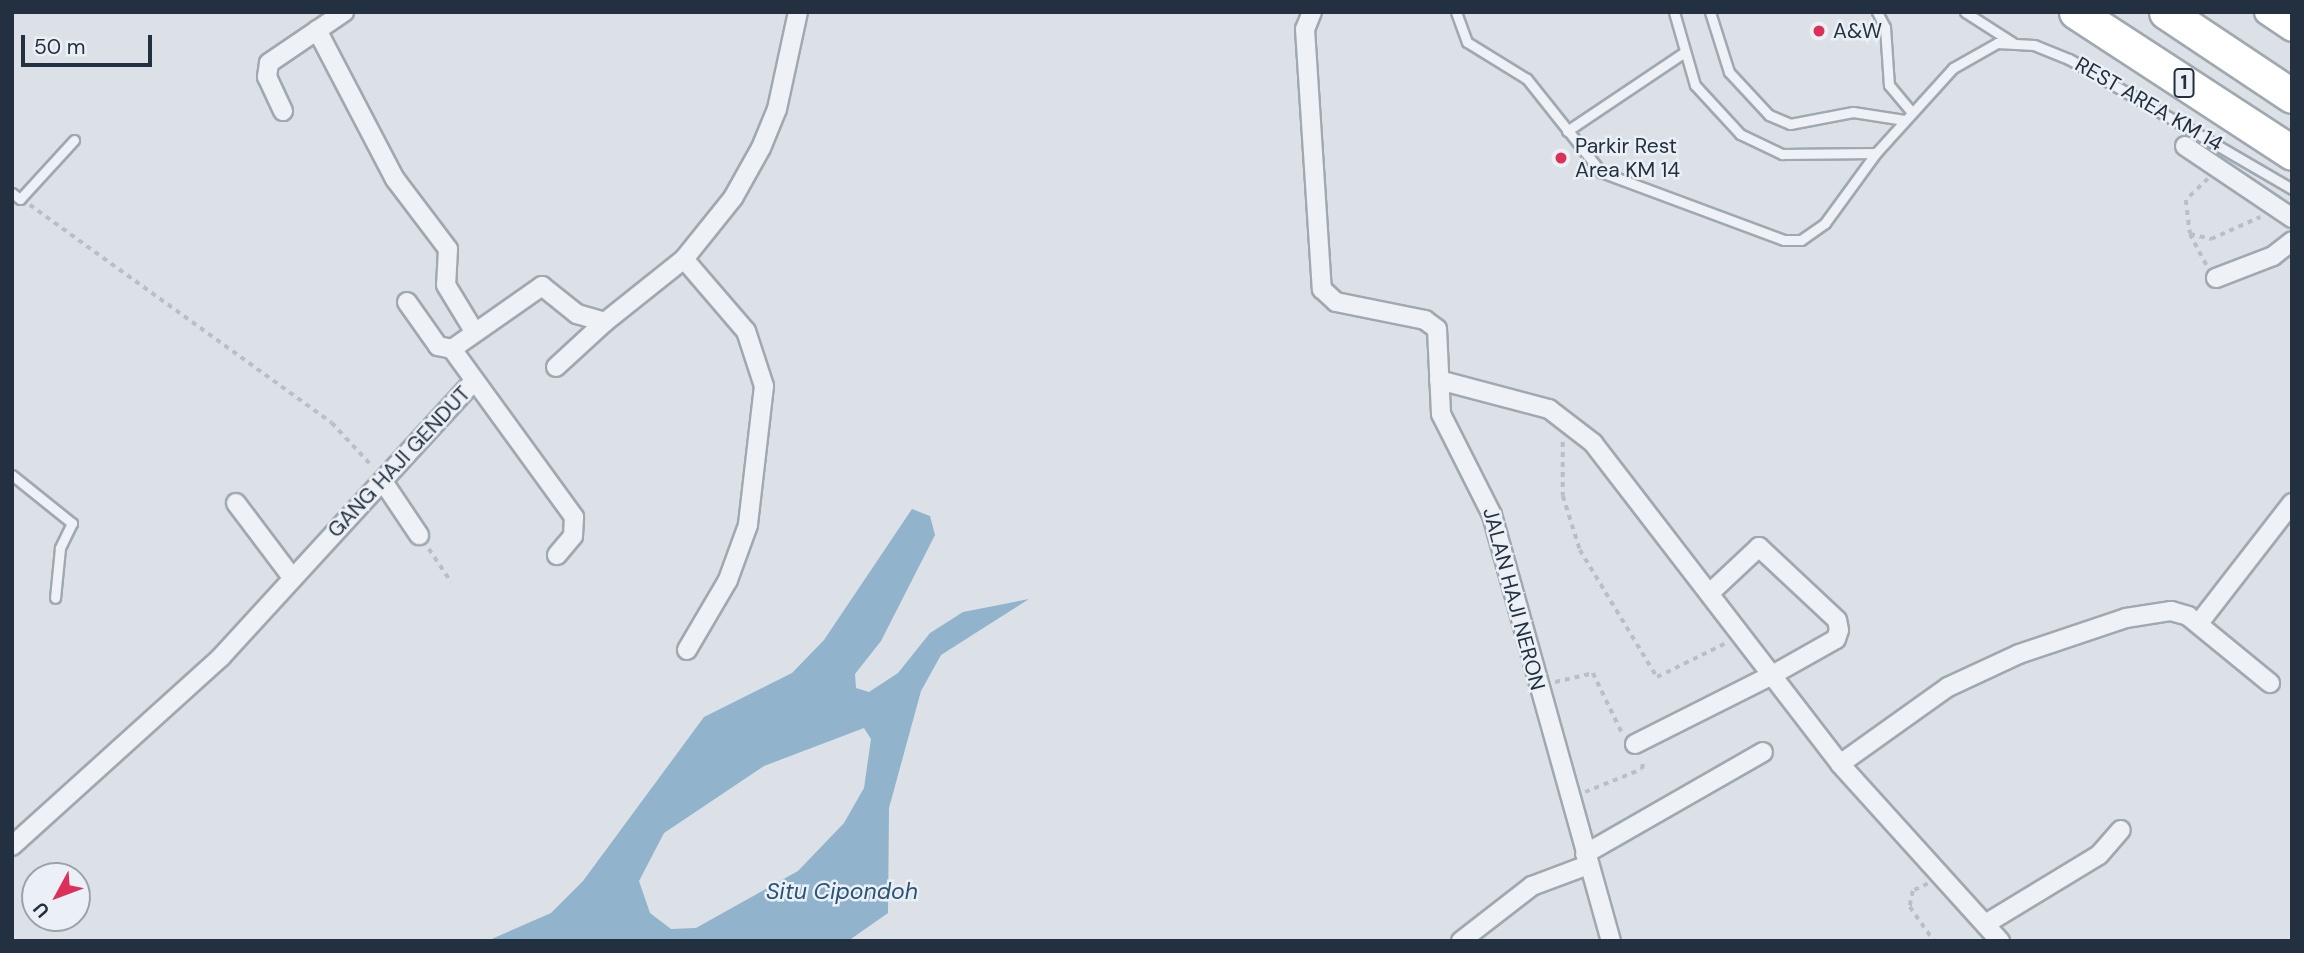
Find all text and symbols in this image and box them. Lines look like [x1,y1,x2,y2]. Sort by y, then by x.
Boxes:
place label: A&W [1833,18,1882,44]
scale bar [24,21,156,65]
marker: A&W [1811,23,1827,39]
text: 50 m [34,33,85,61]
street label: REST AREA KM 14 [2071,52,2227,156]
road number: 1 [2174,68,2194,99]
place label: Parkir Rest Area KM 14 [1575,133,1680,183]
marker: Parkir Rest Area KM 14 [1553,150,1569,166]
street label: GANG HAJI GENDUT [322,381,476,543]
street label: JALAN HAJI NERON [1478,505,1550,693]
north arrow [21,862,91,932]
water label: Situ Cipondoh [766,877,918,905]
text: U [28,897,55,923]

